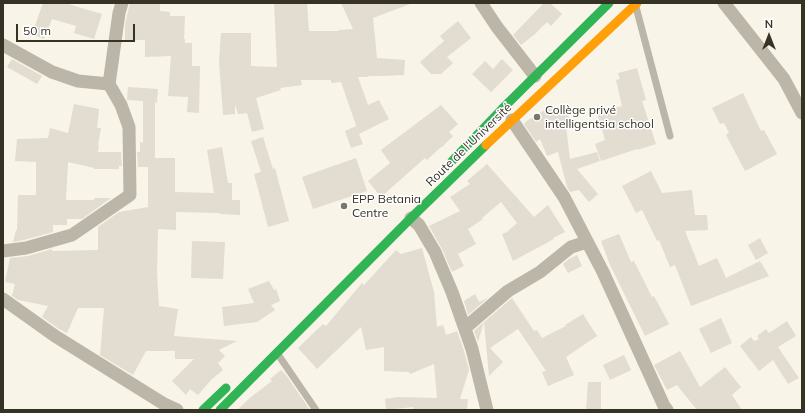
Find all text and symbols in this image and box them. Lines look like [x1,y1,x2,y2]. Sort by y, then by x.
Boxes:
scale bar [18,16,137,42]
north arrow [749,16,789,56]
text: N [765,17,773,31]
text: 50 m [23,23,51,38]
street label: Route de l'Université [423,100,515,190]
place label: Collège privé intelligentsia school [545,103,654,131]
marker: Collège privé intelligentsia school [532,112,542,122]
place label: EPP Betania Centre [352,192,421,220]
marker: EPP Betania Centre [339,201,349,211]

